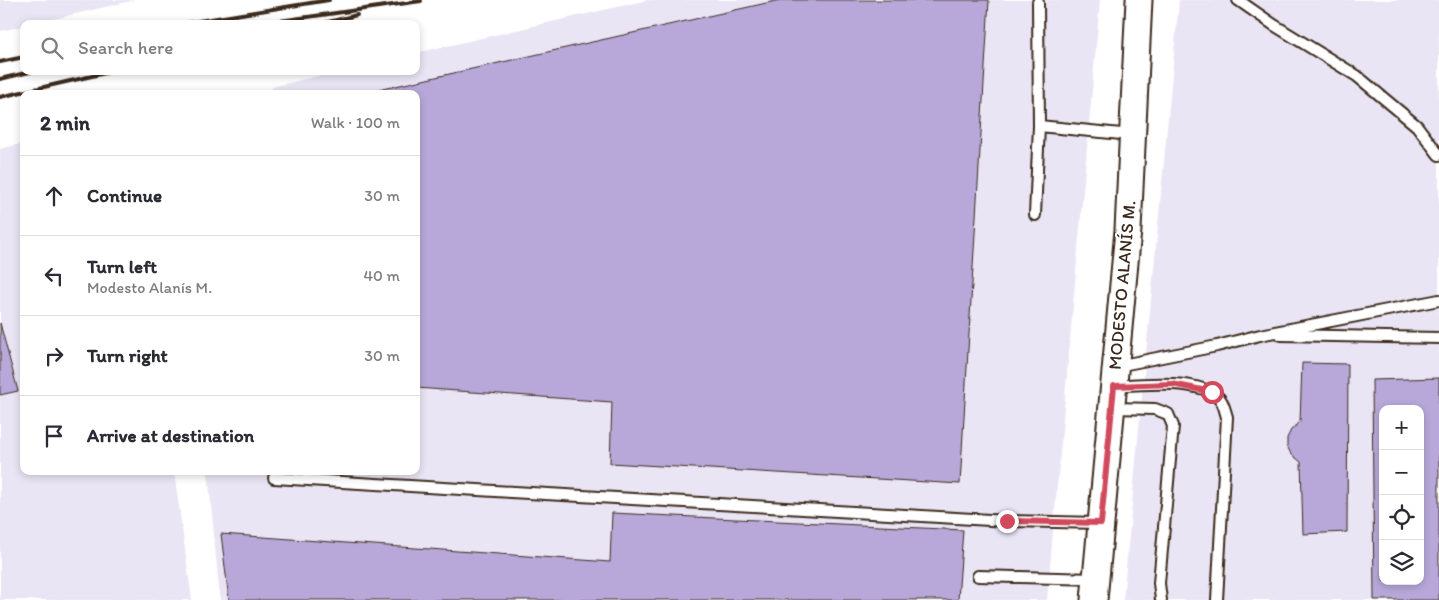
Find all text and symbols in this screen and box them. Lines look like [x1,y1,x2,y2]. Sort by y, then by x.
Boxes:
search box [20,20,420,75]
icon: search [38,34,66,62]
text: Search here [78,36,173,59]
text: 2 min [40,110,90,135]
text: Walk · 100 m [311,113,400,132]
icon: ahead [40,182,68,210]
text: Continue [87,184,162,207]
text: 30 m [364,186,400,205]
street label: MODESTO ALANÍS M. [1104,199,1140,371]
text: Turn left [87,255,157,278]
icon: left [40,262,68,290]
text: 40 m [363,266,400,285]
text: Modesto Alanís M. [87,278,212,297]
icon: right [40,342,68,370]
text: Turn right [87,344,168,367]
text: 30 m [364,346,400,365]
route start [1201,381,1224,404]
map controls [1379,405,1424,585]
button: + [1379,405,1424,450]
icon: arrive [40,422,68,450]
text: Arrive at destination [87,424,254,447]
button: − [1379,450,1424,495]
button: locate [1379,495,1424,540]
route end [996,510,1019,533]
button: layers [1379,540,1424,585]

